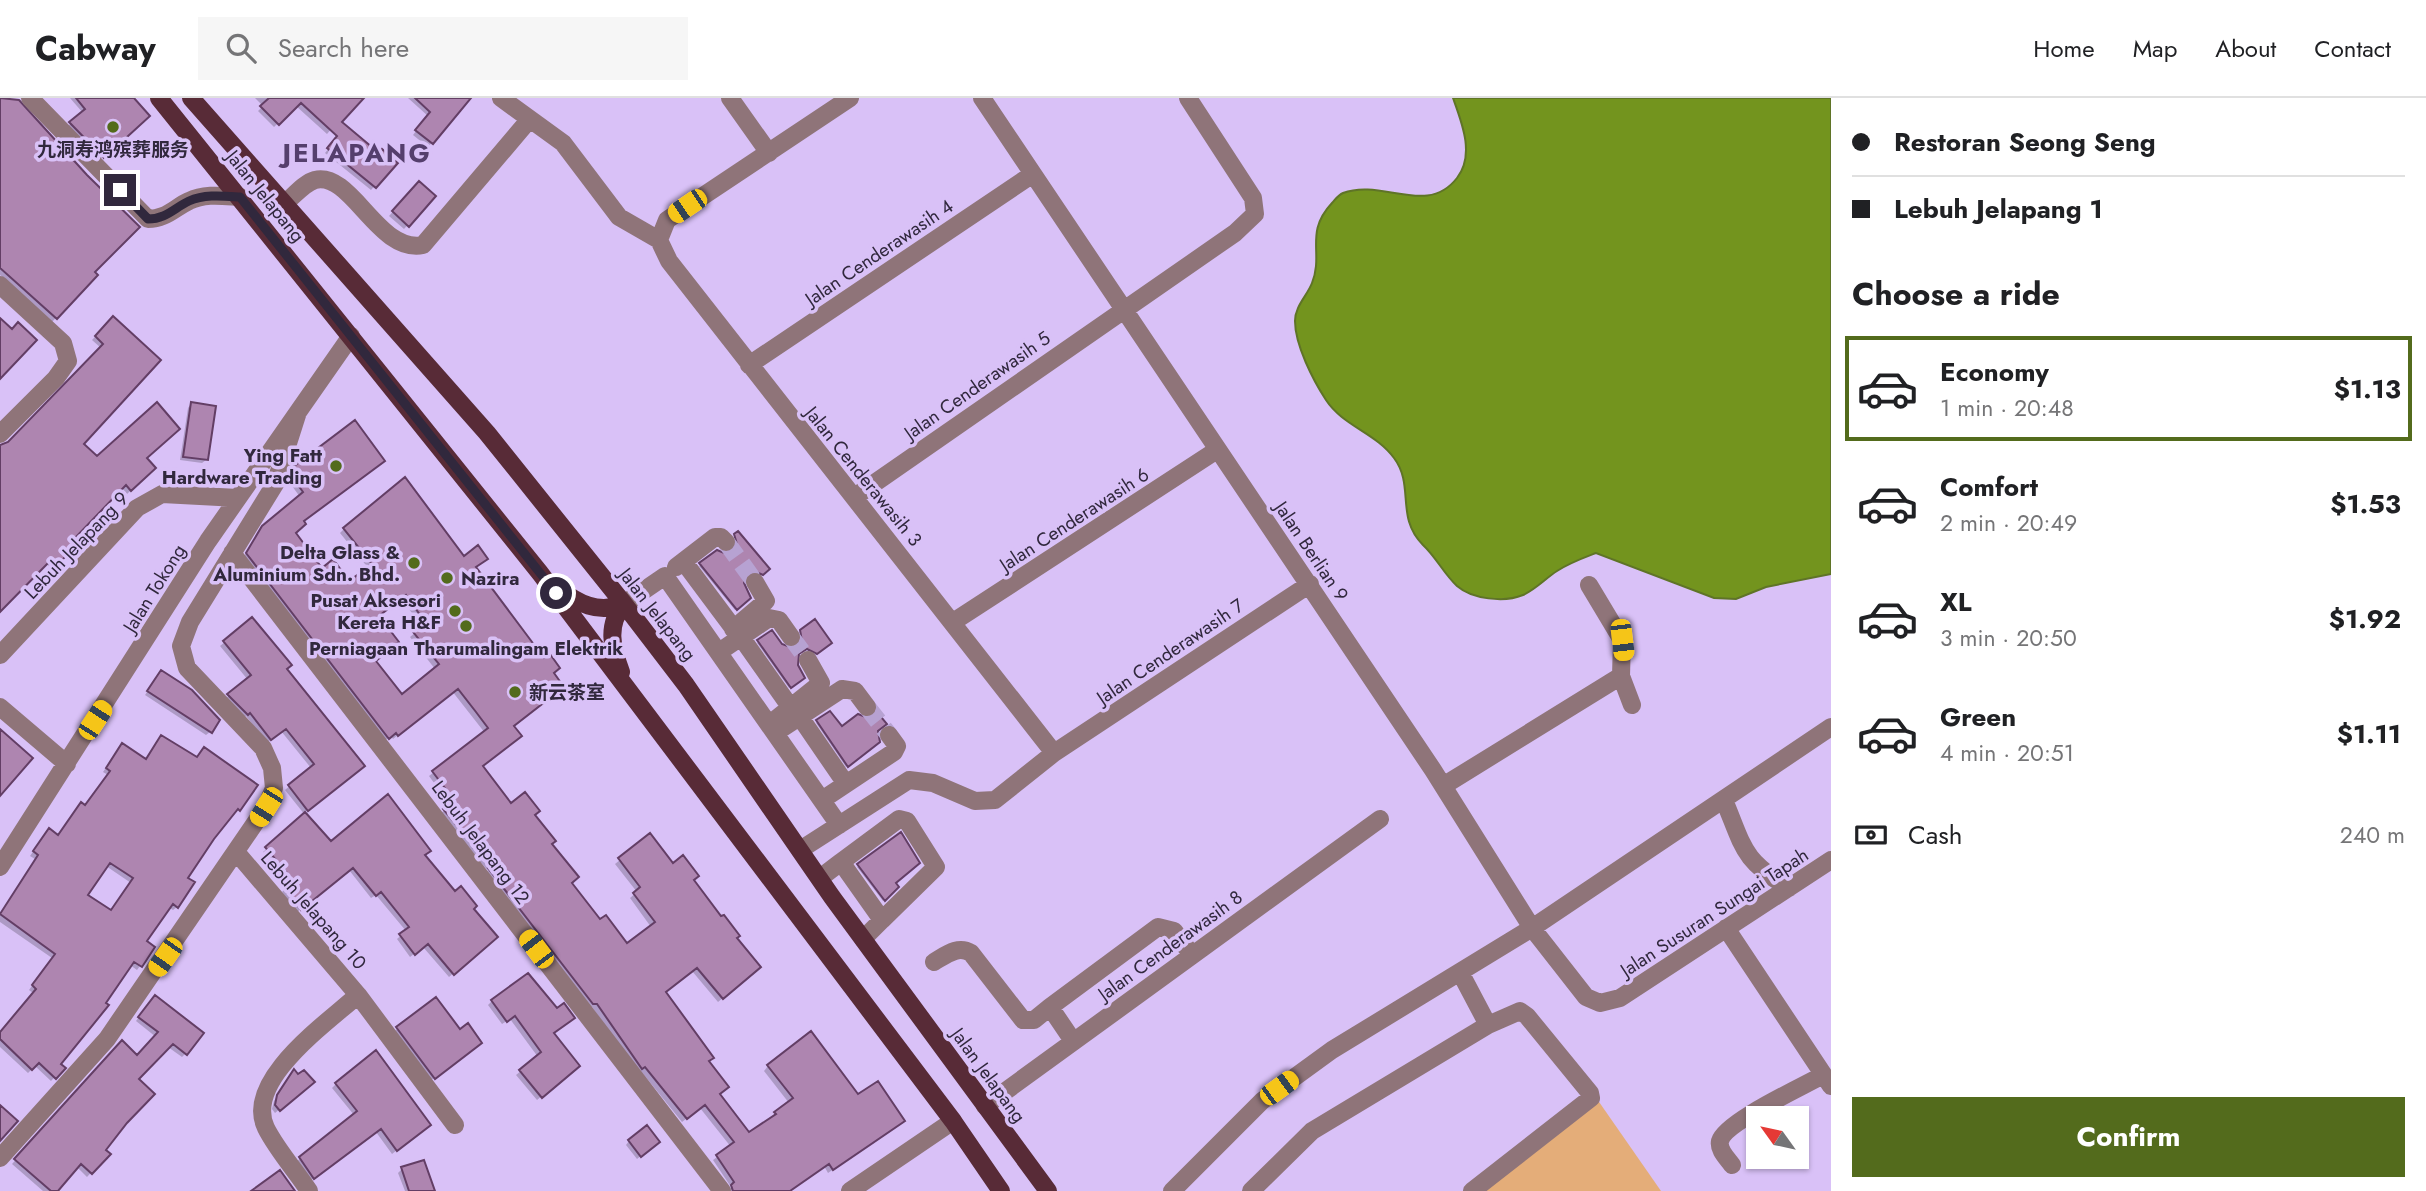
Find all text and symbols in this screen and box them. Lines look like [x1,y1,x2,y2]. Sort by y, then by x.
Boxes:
search box [198,17,688,80]
text: Cabway [35,25,156,72]
icon: search [222,29,260,67]
text: Search here [278,29,409,67]
text: Home [2033,31,2095,66]
text: Map [2133,31,2177,66]
text: About [2215,31,2276,66]
text: Contact [2314,31,2391,66]
marker: 九洞寿鸿殡葬服务 [105,119,121,135]
text: Restoran Seong Seng [1894,123,2156,161]
district label: JELAPANG [277,134,432,172]
place label: 九洞寿鸿殡葬服务 [37,136,189,163]
street label: Jalan Jelapang [218,142,311,248]
route end [104,174,136,206]
car [664,186,711,226]
text: Lebuh Jelapang 1 [1894,190,2103,228]
street label: Jalan Cenderawasih 4 [797,193,959,314]
text: Choose a ride [1852,271,2060,317]
street label: Jalan Cenderawasih 5 [896,325,1056,448]
text: Economy [1940,353,2049,391]
icon: car [1856,357,1919,420]
text: $1.13 [2334,370,2401,408]
text: 1 min · 20:48 [1940,391,2074,425]
street label: Jalan Cenderawasih 3 [797,398,928,552]
place label: Ying Fatt Hardware Trading [162,442,322,491]
marker: Ying Fatt Hardware Trading [328,458,344,474]
street label: Jalan Cenderawasih 6 [992,461,1154,580]
text: Comfort [1940,468,2038,506]
icon: car [1856,472,1919,535]
text: $1.53 [2330,485,2401,523]
street label: Lebuh Jelapang 9 [18,486,135,605]
street label: Jalan Berlian 9 [1267,494,1355,606]
text: 2 min · 20:49 [1940,506,2077,540]
street label: Jalan Tokong [115,539,192,640]
place label: Delta Glass & Aluminium Sdn. Bhd. [212,539,400,588]
marker: Delta Glass & Aluminium Sdn. Bhd. [406,555,422,571]
street label: Jalan Jelapang [611,560,703,667]
place label: Nazira [461,565,520,592]
marker: Nazira [439,570,455,586]
route start [540,577,572,609]
text: XL [1940,583,1972,621]
place label: Pusat Aksesori Kereta H&F [311,587,441,636]
icon: car [1856,587,1919,650]
street label: Jalan Cenderawasih 7 [1089,592,1249,712]
text: $1.92 [2329,600,2401,638]
marker: Pusat Aksesori Kereta H&F [447,603,463,619]
marker: Perniagaan Tharumalingam Elektrik [458,618,474,634]
car [1610,618,1635,662]
text: 3 min · 20:50 [1940,621,2077,655]
place label: Perniagaan Tharumalingam Elektrik [309,635,623,662]
place label: 新云茶室 [529,679,605,706]
marker: 新云茶室 [507,684,523,700]
car [75,697,116,743]
text: Green [1940,698,2016,736]
icon: car [1856,702,1919,765]
text: $1.11 [2337,715,2401,753]
text: 4 min · 20:51 [1940,736,2074,770]
street label: Lebuh Jelapang 12 [425,775,536,910]
car [246,784,287,830]
icon: cash [1852,816,1890,854]
text: Cash [1908,816,1962,854]
text: 240 m [2340,818,2405,852]
street label: Jalan Susuran Sungai Tapah [1612,841,1814,985]
street label: Lebuh Jelapang 10 [255,845,373,975]
street label: Jalan Cenderawasih 8 [1090,884,1248,1009]
car [515,926,558,972]
car [145,934,186,980]
street label: Jalan Jelapang [943,1020,1032,1128]
car [1256,1067,1303,1109]
button: Confirm [1852,1097,2405,1177]
north arrow [1746,1106,1810,1169]
map controls [1746,1106,1809,1169]

